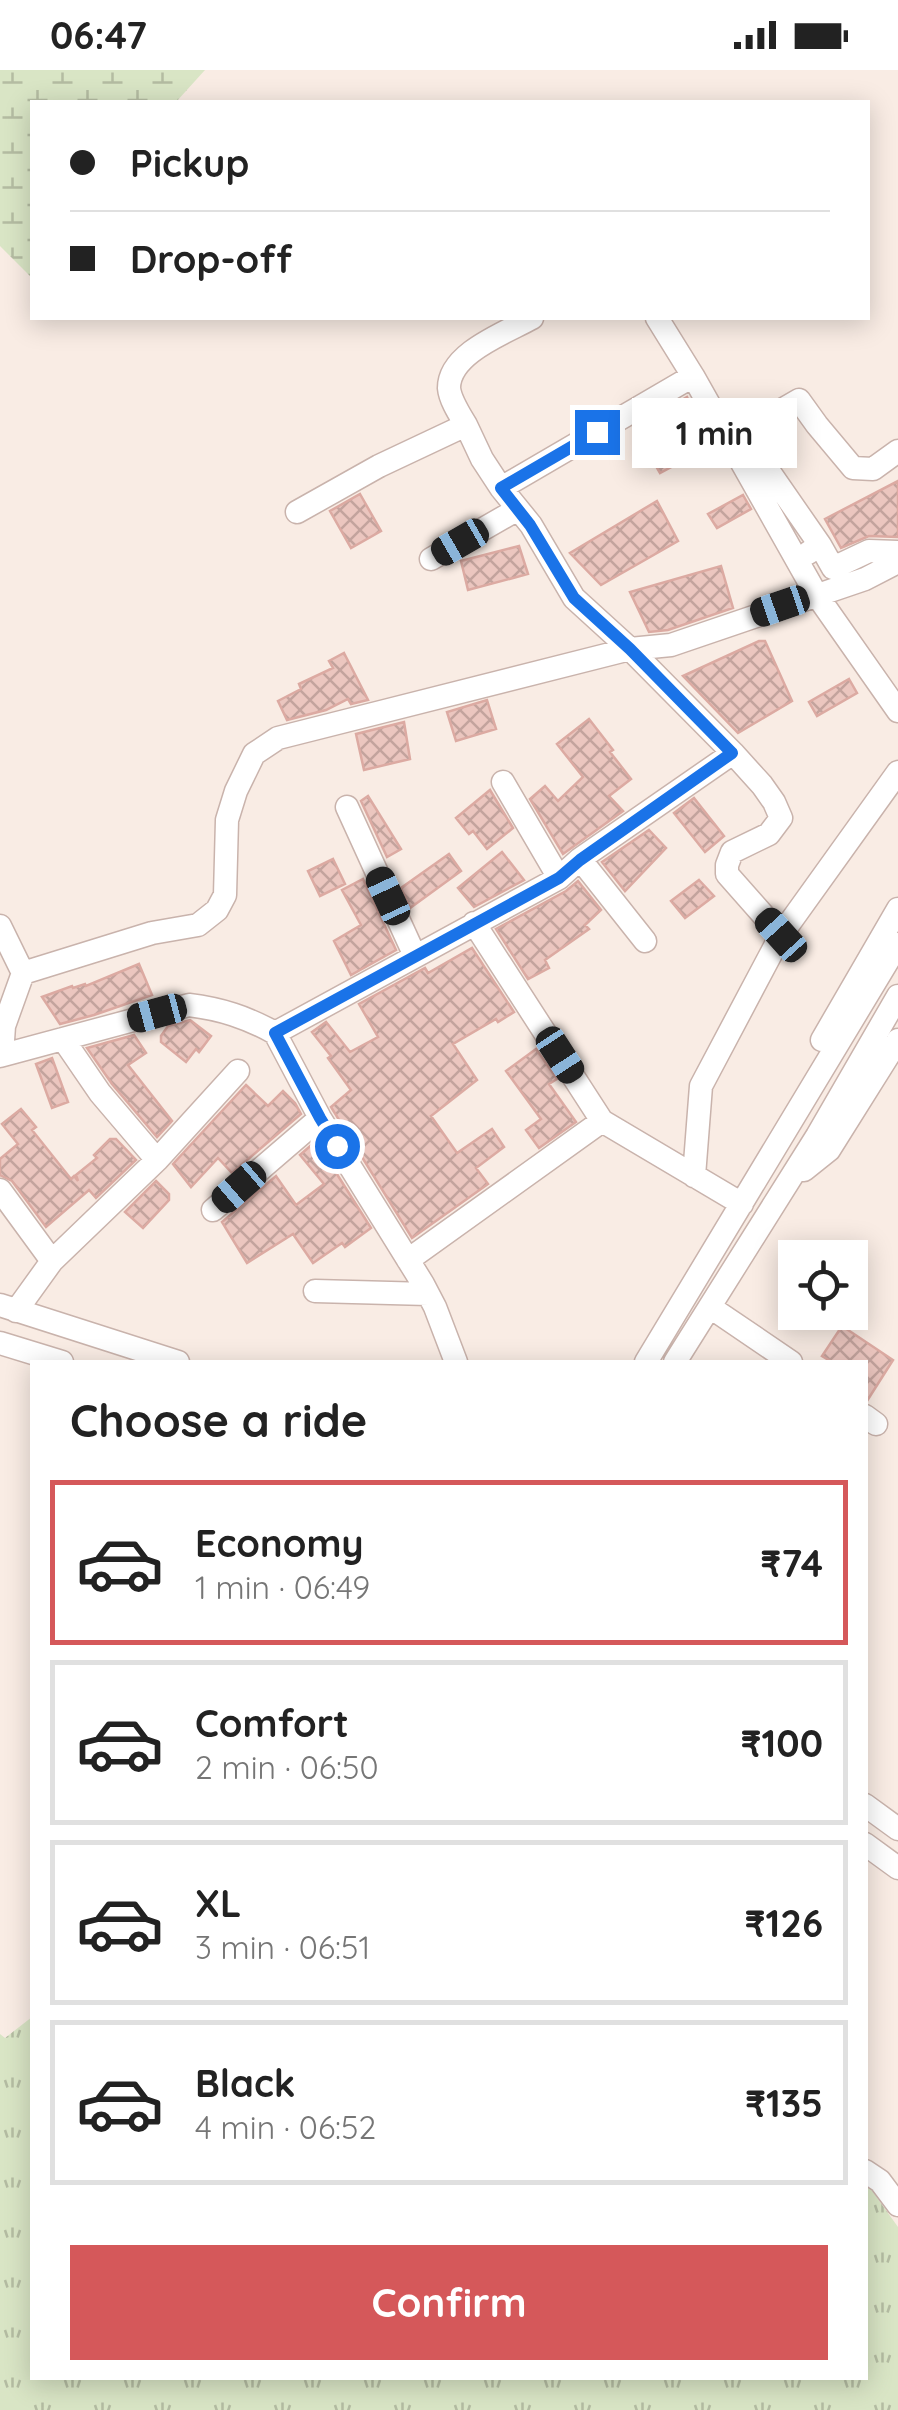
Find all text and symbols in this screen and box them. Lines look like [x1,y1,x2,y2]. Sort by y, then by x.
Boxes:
text: 06:47 [50,11,147,59]
text: Pickup [130,139,249,187]
text: Drop-off [130,235,292,283]
callout: 1 min [632,397,797,467]
route end [575,410,620,455]
text: 1 min [676,413,753,453]
car [427,514,493,570]
car [747,582,813,630]
car [362,862,414,930]
car [750,903,812,967]
car [124,991,190,1035]
car [531,1022,589,1088]
route start [315,1124,360,1169]
car [207,1156,271,1218]
map controls [778,1240,868,1330]
button: locate [778,1240,868,1330]
text: Choose a ride [70,1392,367,1448]
icon: car [75,1518,165,1608]
text: Economy [195,1519,364,1567]
text: ₹74 [760,1539,823,1587]
text: 1 min · 06:49 [195,1567,370,1607]
icon: car [75,1698,165,1788]
text: Comfort [195,1699,349,1747]
text: ₹100 [741,1719,823,1767]
text: 2 min · 06:50 [195,1747,378,1787]
icon: car [75,1878,165,1968]
text: XL [195,1879,241,1927]
text: ₹126 [745,1899,823,1947]
text: 3 min · 06:51 [195,1927,370,1967]
icon: car [75,2058,165,2148]
text: Black [195,2059,295,2107]
text: ₹135 [745,2079,823,2127]
text: 4 min · 06:52 [195,2107,376,2147]
button: Confirm [70,2245,828,2360]

